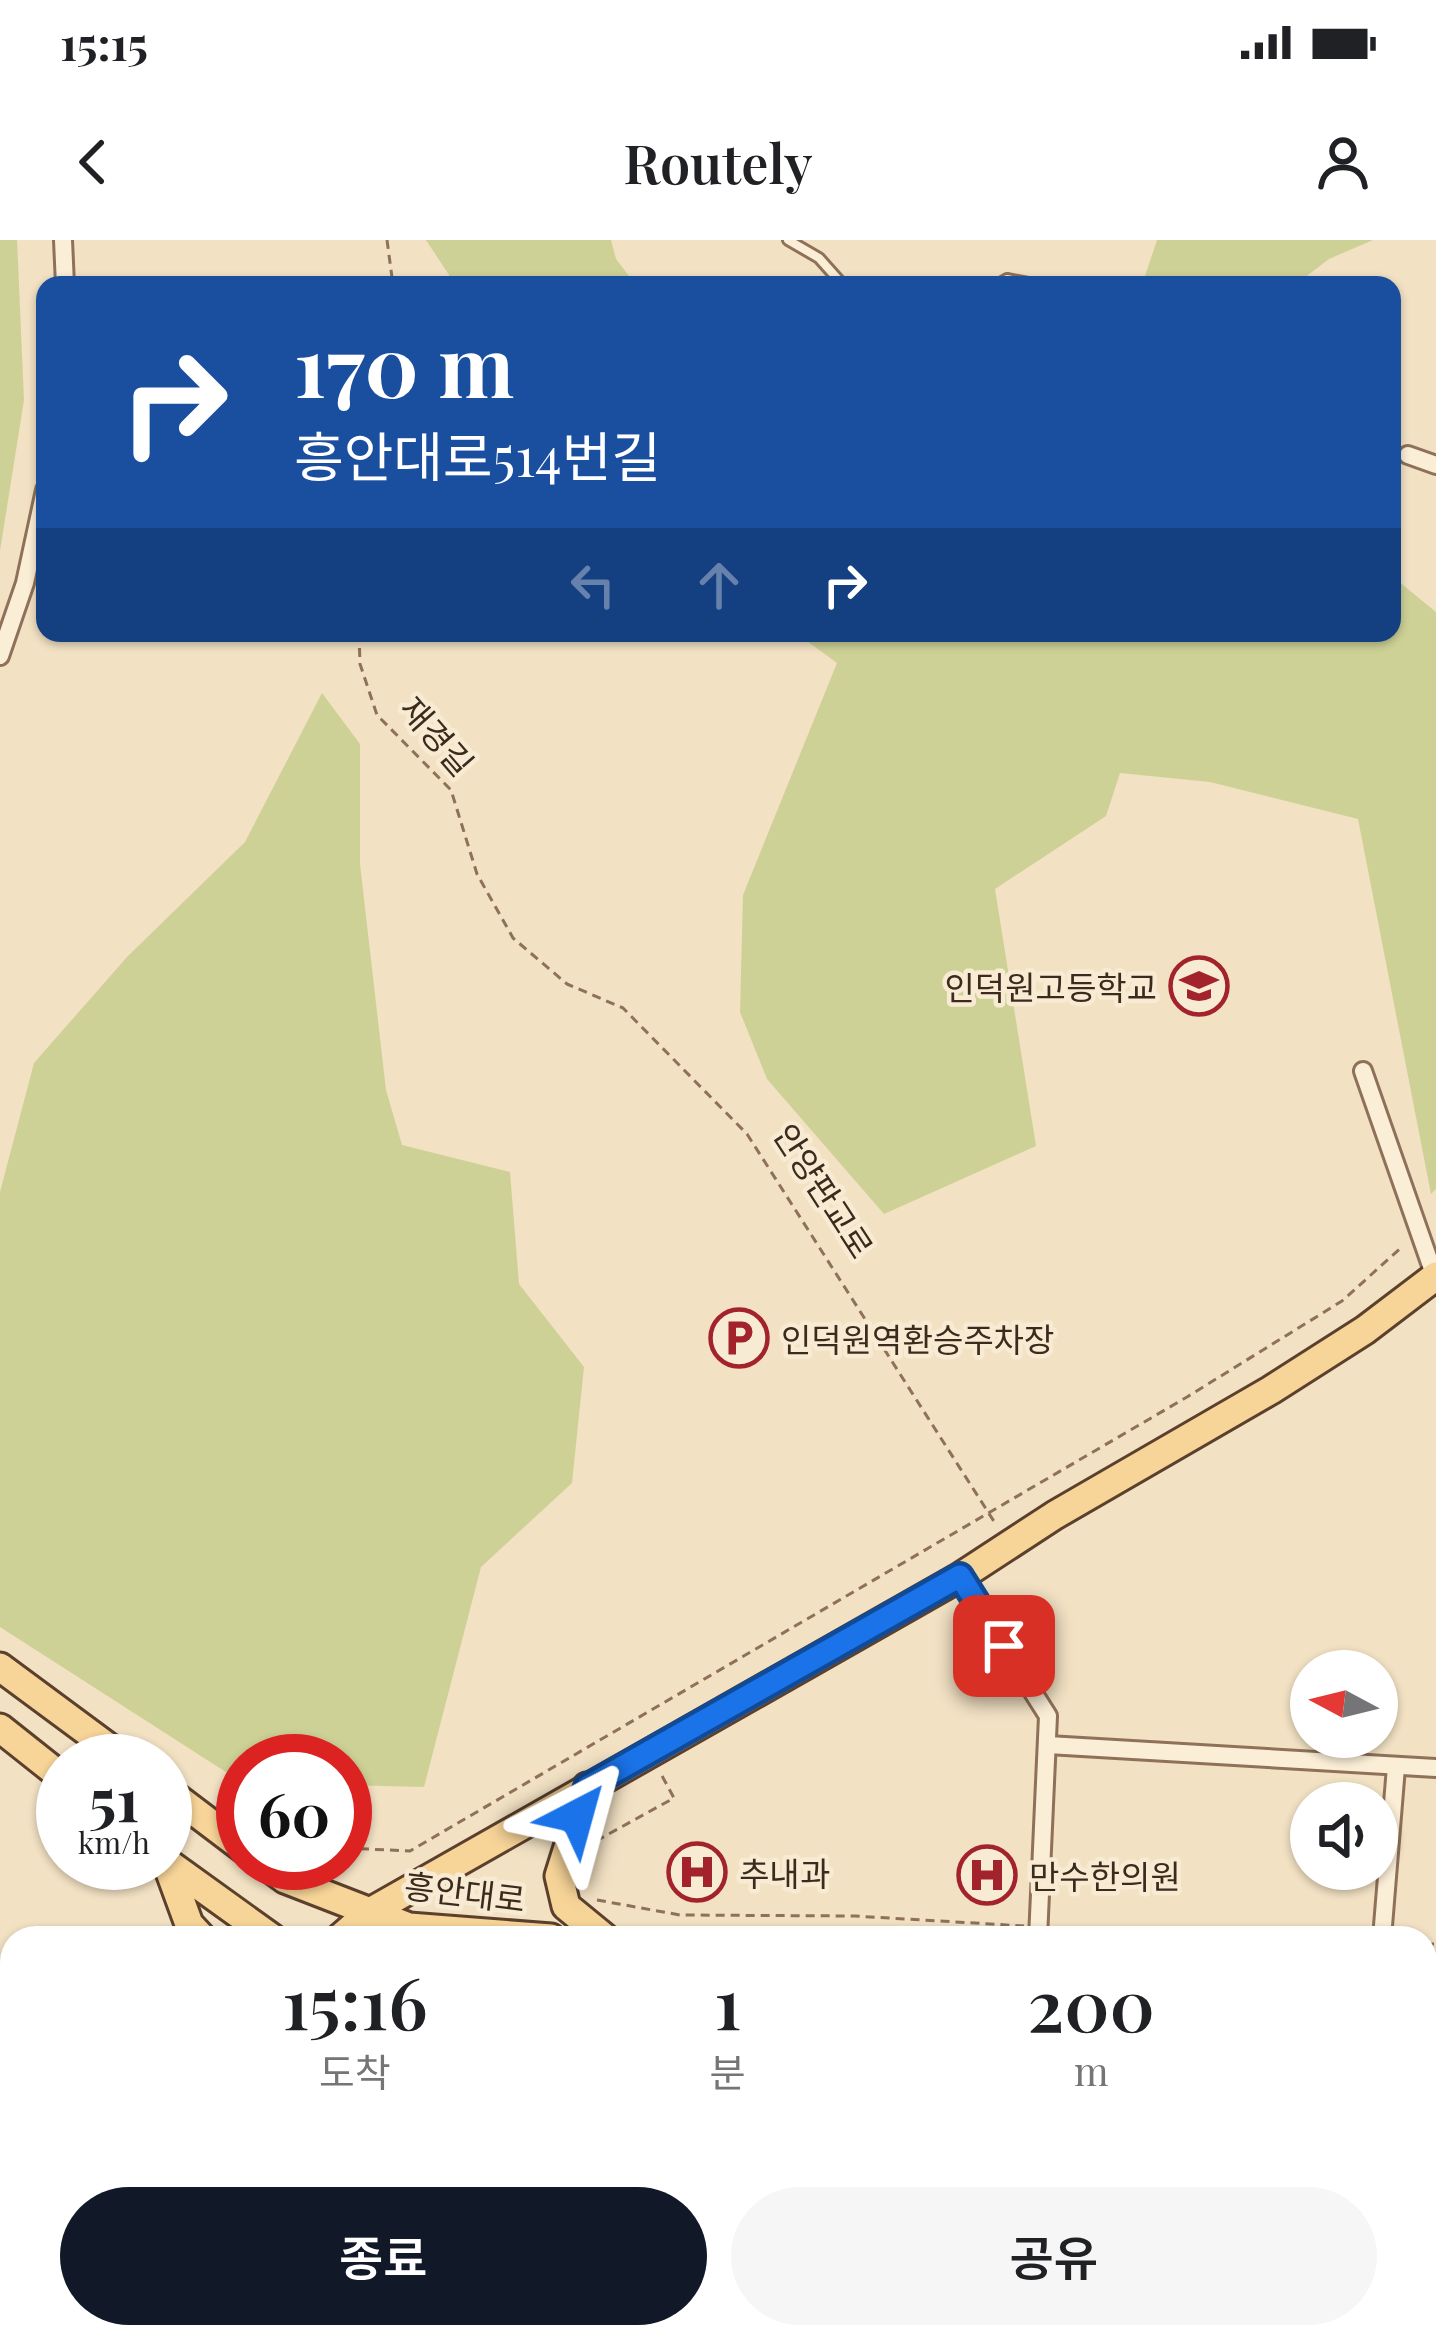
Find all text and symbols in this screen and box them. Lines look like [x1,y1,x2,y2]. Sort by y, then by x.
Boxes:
text: 15:15 [60,12,148,72]
text: Routely [623,126,813,198]
icon: back [60,129,126,195]
icon: person [1310,129,1376,195]
text: 170 m [294,307,514,419]
icon: right [96,324,252,480]
text: 흥안대로514번길 [294,419,661,491]
icon: left [560,552,626,618]
icon: ahead [686,552,752,618]
icon: right [812,552,878,618]
street label: 재경길 [392,686,484,784]
school or university icon: 인덕원고등학교 [1168,955,1230,1017]
place label: 인덕원고등학교 [944,964,1157,1008]
street label: 안양판교로 [765,1114,885,1266]
parking icon: 인덕원역환승주차장 [708,1307,770,1369]
place label: 인덕원역환승주차장 [781,1316,1054,1360]
pin [953,1595,1055,1697]
icon: arrive [971,1613,1037,1679]
north arrow [1290,1650,1398,1758]
map controls [1290,1650,1398,1890]
speed limit sign: 60 [216,1734,372,1890]
position arrow [514,1753,640,1879]
text: 51 [89,1757,139,1837]
button: sound [1290,1782,1398,1890]
text: km/h [78,1822,150,1862]
hospital icon: 추내과 [666,1841,728,1903]
hospital icon: 만수한의원 [956,1844,1018,1906]
place label: 추내과 [739,1850,830,1894]
place label: 만수한의원 [1029,1853,1181,1897]
street label: 흥안대로 [402,1862,528,1920]
text: 15:16 [282,1952,428,2048]
text: 1 [714,1952,741,2048]
text: 200 [1028,1954,1155,2050]
text: m [1074,2044,1109,2096]
text: 도착 [319,2045,391,2097]
text: 분 [710,2045,746,2097]
button: 종료 [60,2187,707,2325]
button: 공유 [731,2187,1377,2325]

